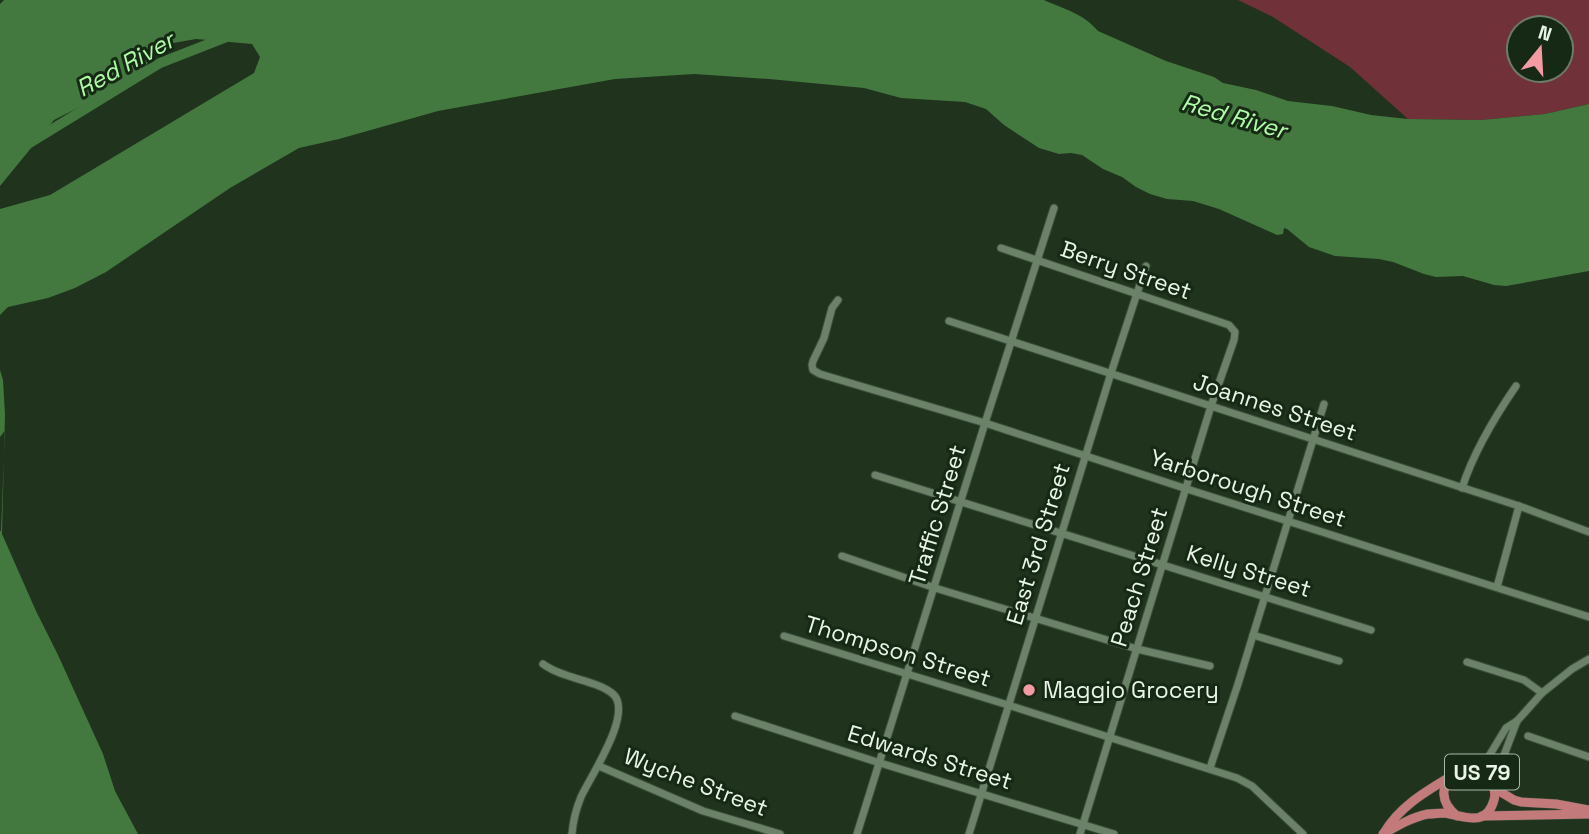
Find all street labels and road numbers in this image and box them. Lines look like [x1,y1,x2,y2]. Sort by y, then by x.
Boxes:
street label: Berry Street [1057,234,1195,306]
street label: Joannes Street [1189,366,1361,448]
street label: Traffic Street [901,441,973,589]
street label: Yarborough Street [1146,442,1350,534]
street label: East 3rd Street [999,459,1077,629]
street label: Peach Street [1104,504,1174,650]
street label: Kelly Street [1183,538,1315,604]
street label: Thompson Street [801,608,995,694]
street label: Edwards Street [844,718,1016,796]
street label: Wyche Street [620,741,772,823]
road number: US 79 [1445,754,1519,790]

